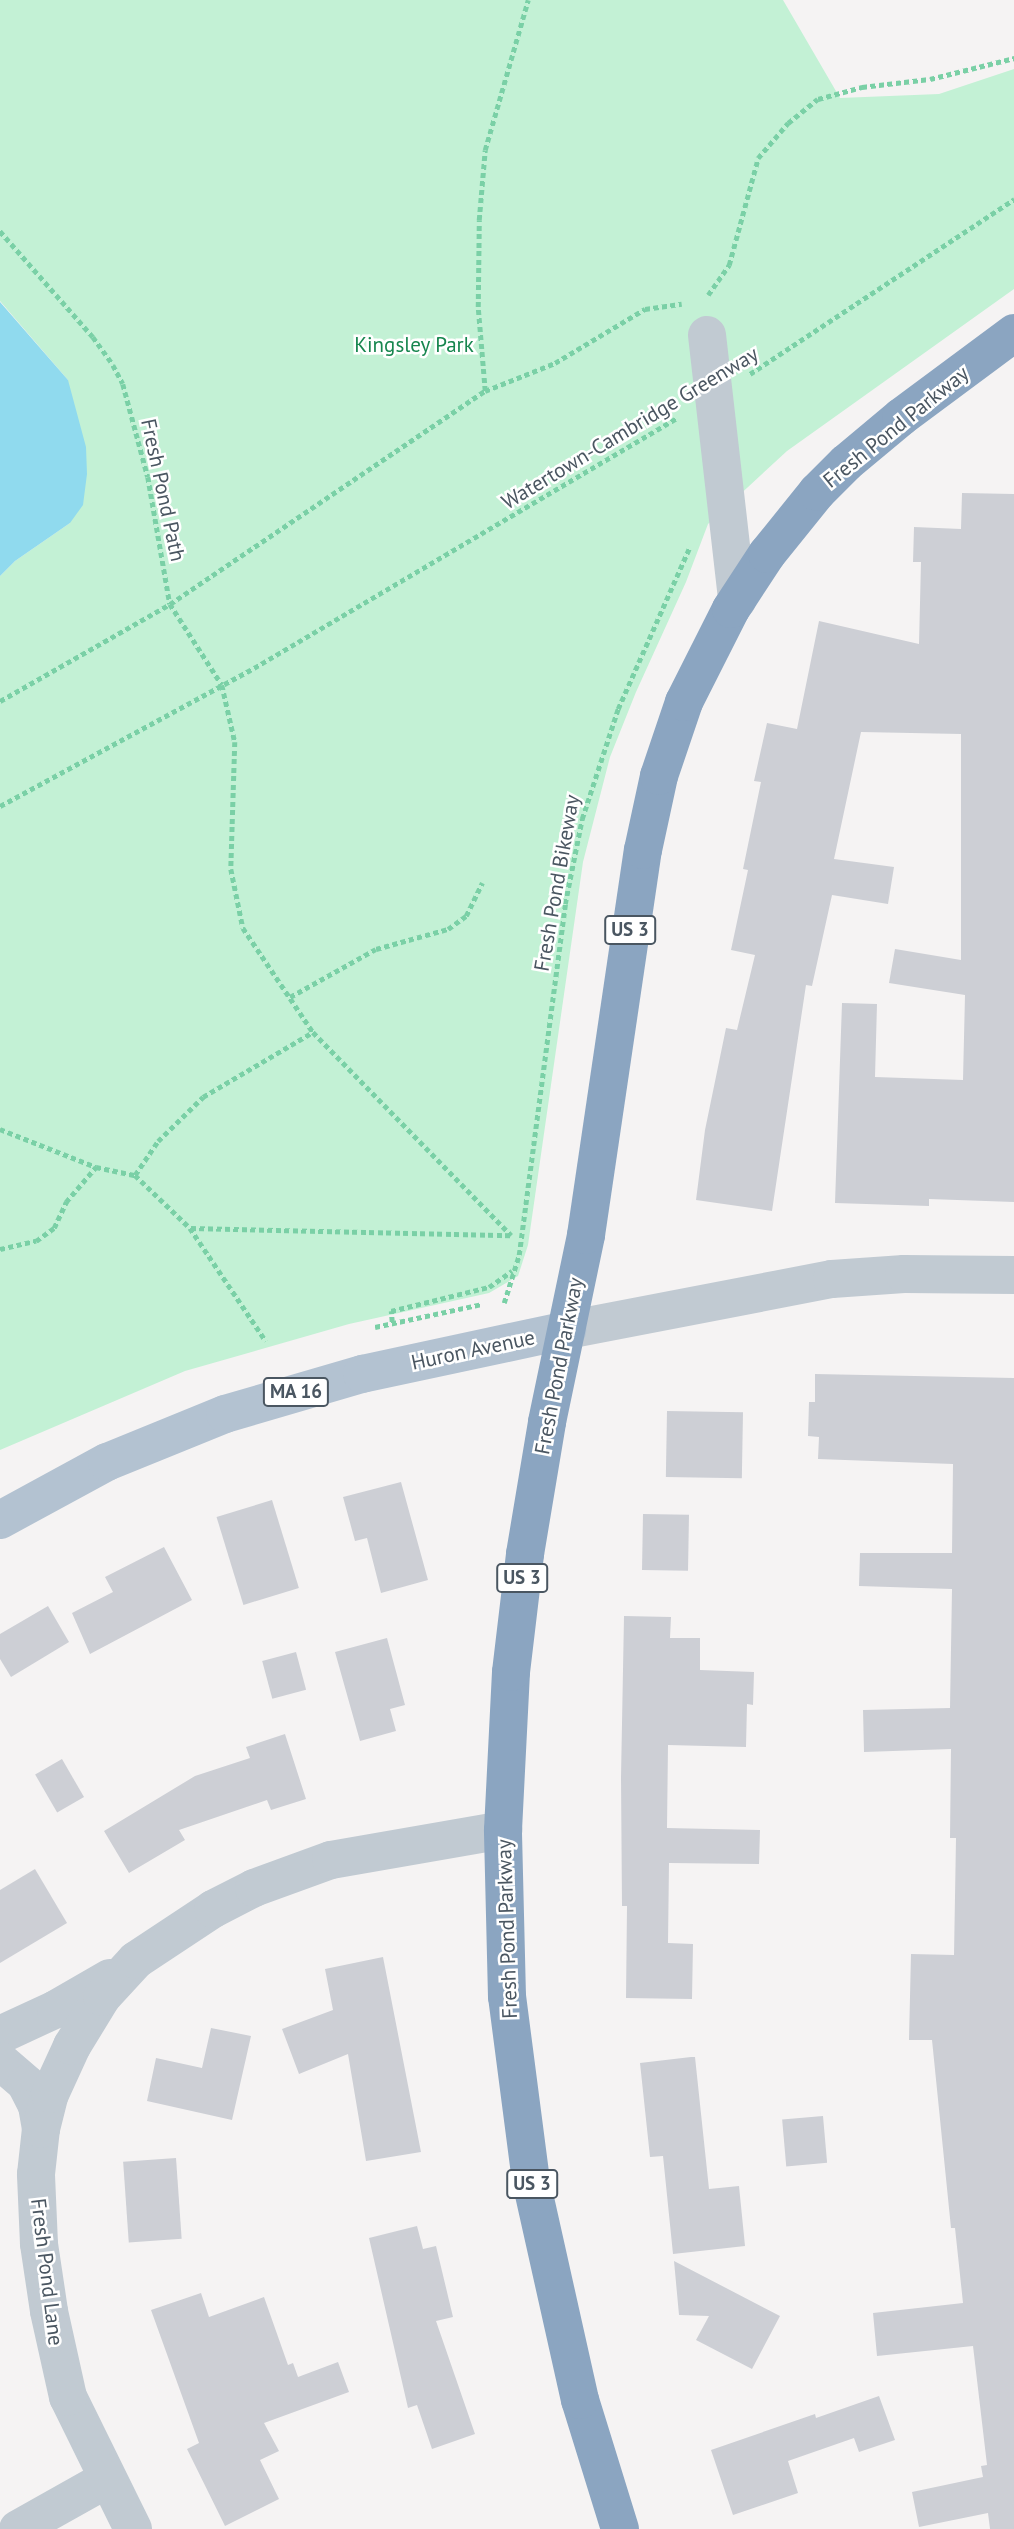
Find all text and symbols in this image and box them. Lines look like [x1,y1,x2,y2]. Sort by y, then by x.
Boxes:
park label: Kingsley Park [354,332,474,358]
street label: Watertown-Cambridge Greenway [497,341,763,515]
street label: Fresh Pond Parkway [818,361,974,493]
street label: Fresh Pond Path [136,416,190,564]
street label: Fresh Pond Bikeway [529,793,585,973]
road number: US 3 [604,914,656,946]
street label: Fresh Pond Parkway [530,1276,588,1456]
street label: Huron Avenue [409,1325,537,1375]
road number: MA 16 [261,1376,331,1408]
road number: US 3 [496,1562,548,1594]
street label: Fresh Pond Parkway [491,1839,523,2019]
road number: US 3 [506,2168,558,2200]
street label: Fresh Pond Lane [25,2197,69,2347]

